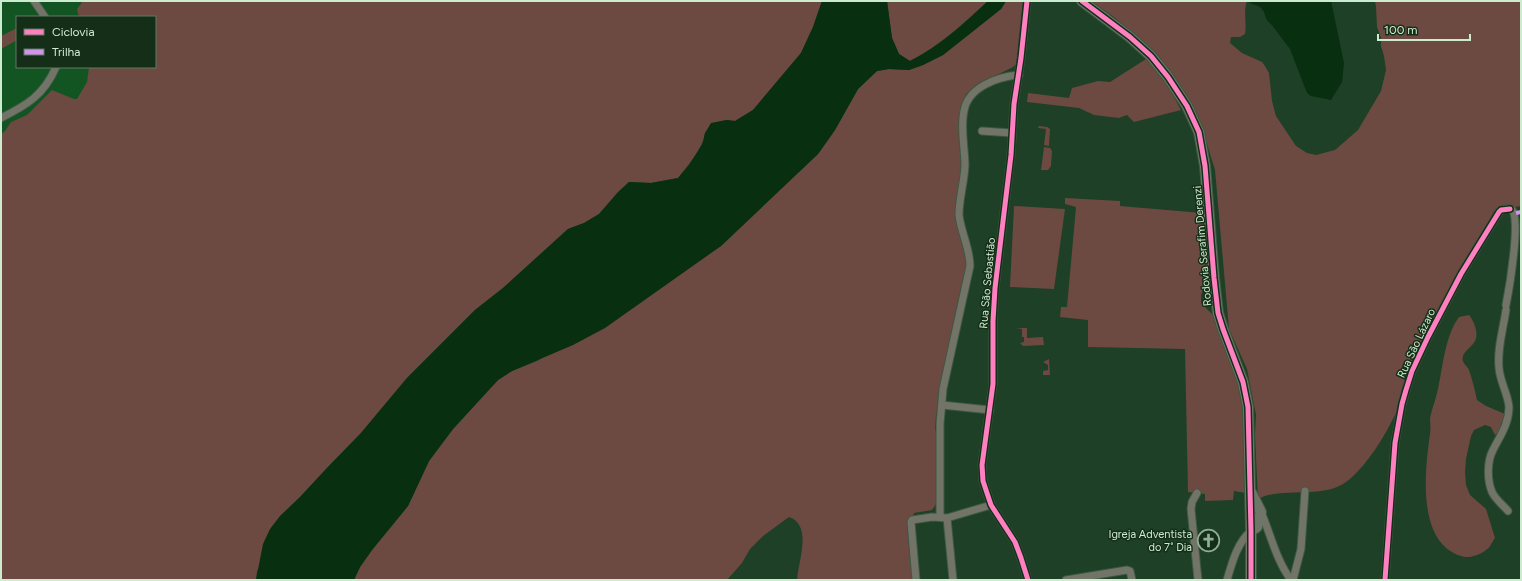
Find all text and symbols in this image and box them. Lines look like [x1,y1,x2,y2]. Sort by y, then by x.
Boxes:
legend [16,16,156,68]
scale bar [1378,16,1470,42]
text: 100 m [1384,23,1418,37]
text: Ciclovia [52,25,95,39]
text: Trilha [52,45,80,59]
street label: Rodovia Serafim Derenzi [1191,185,1214,307]
street label: Rua São Sebastião [977,237,998,329]
street label: Rua São Lázaro [1395,306,1438,380]
church icon: Igreja Adventista do 7˚ Dia [1195,527,1221,553]
place label: Igreja Adventista do 7˚ Dia [1108,528,1192,554]

